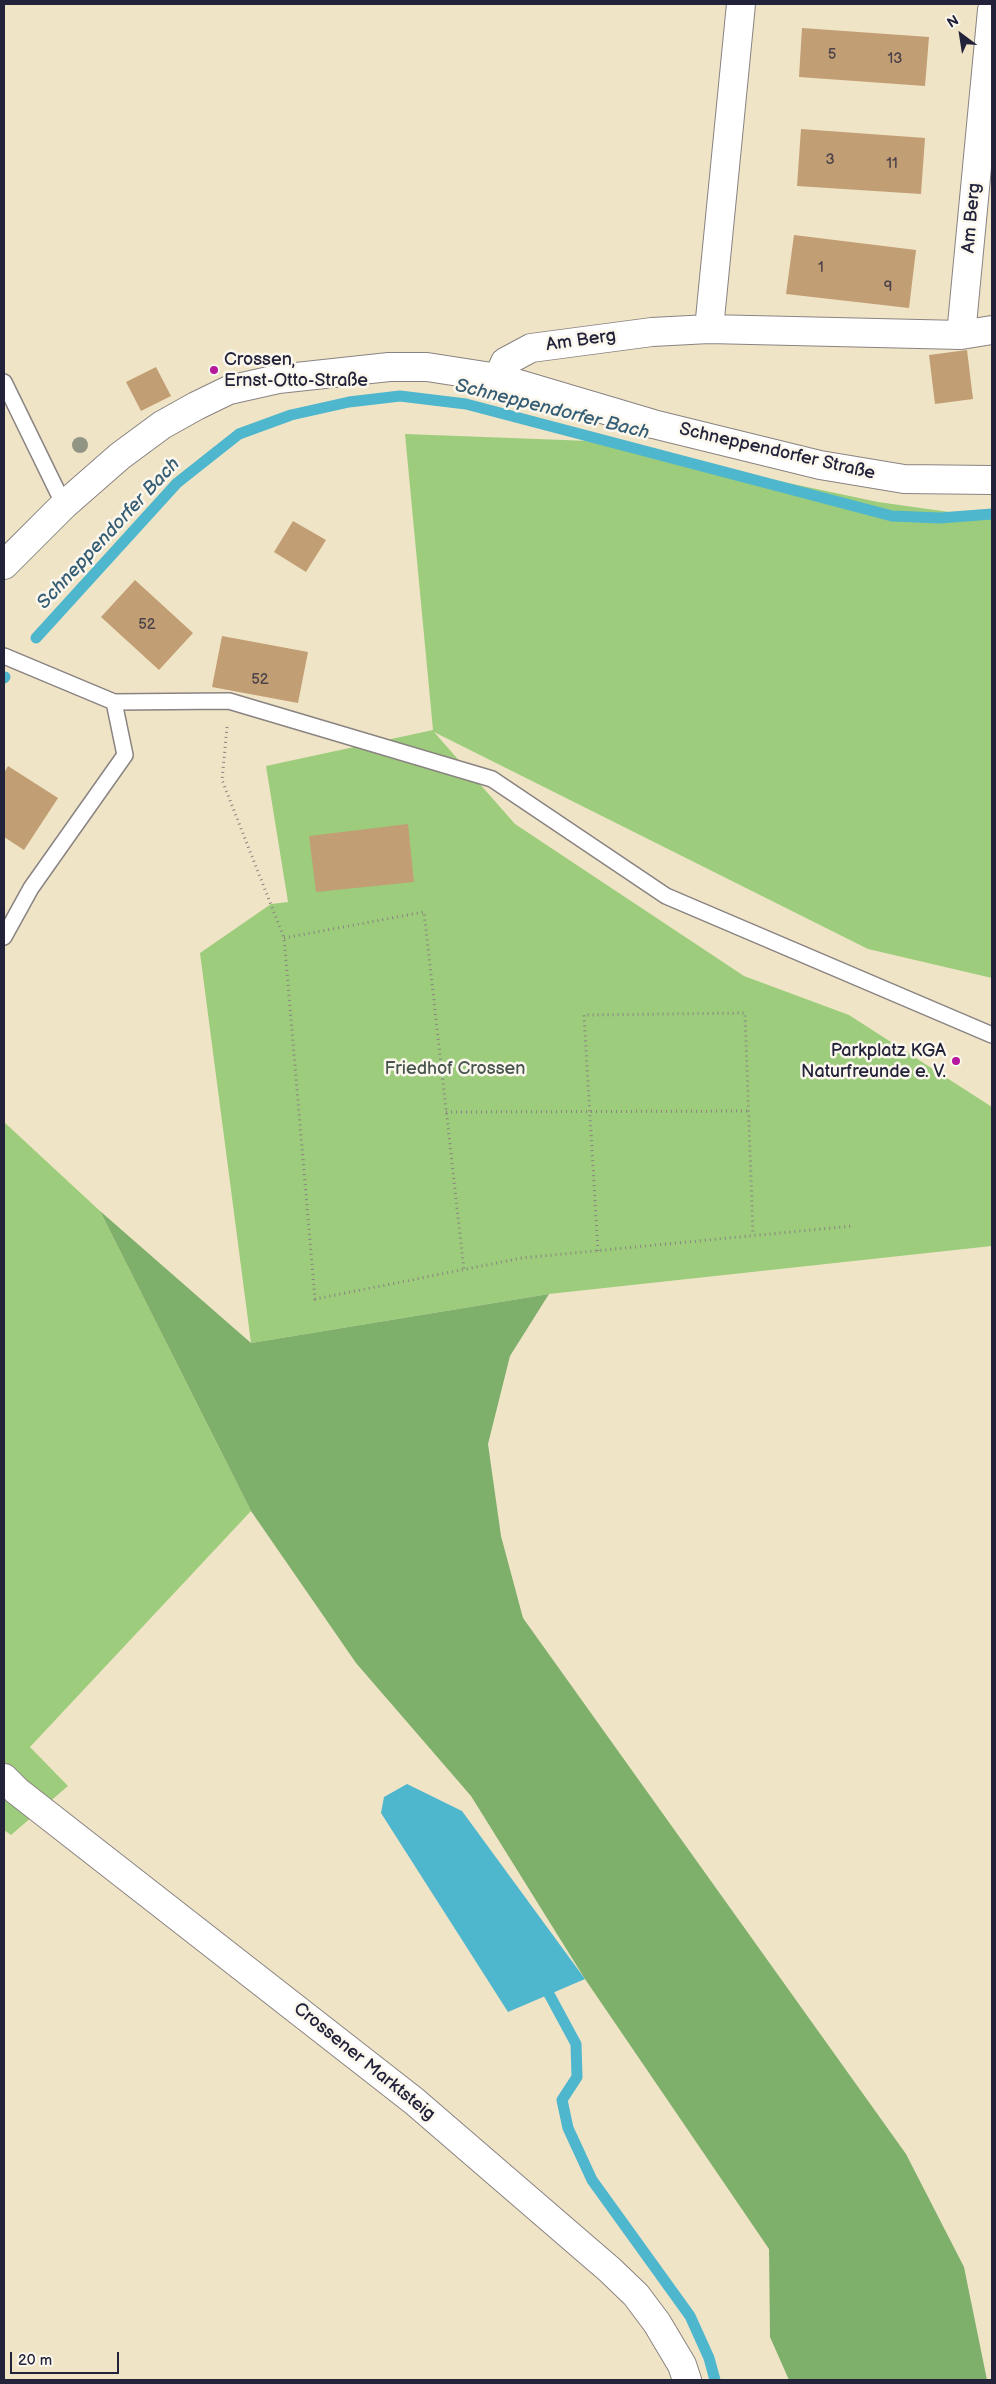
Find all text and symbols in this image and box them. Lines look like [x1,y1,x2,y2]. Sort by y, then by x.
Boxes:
north arrow [936,10,986,60]
text: N [944,12,962,32]
house number: 5 [828,46,836,64]
house number: 13 [887,50,903,68]
house number: 3 [825,151,835,169]
house number: 11 [886,155,898,173]
street label: Am Berg [958,182,986,254]
house number: 1 [818,259,824,277]
house number: 9 [884,278,892,296]
street label: Am Berg [545,325,617,357]
place label: Crossen, Ernst-Otto-Straße [224,349,368,392]
marker: Crossen, Ernst-Otto-Straße [208,364,220,376]
water label: Schneppendorfer Bach [453,375,651,445]
street label: Schneppendorfer Straße [677,419,877,485]
water label: Schneppendorfer Bach [33,453,185,615]
house number: 52 [138,616,156,634]
house number: 52 [251,671,269,689]
place label: Parkplatz KGA Naturfreunde e. V. [801,1040,946,1082]
marker: Parkplatz KGA Naturfreunde e. V. [950,1055,962,1067]
park label: Friedhof Crossen [385,1058,525,1080]
street label: Crossener Marktsteig [289,1998,439,2126]
scale bar [12,2342,121,2374]
text: 20 m [18,2351,52,2370]

